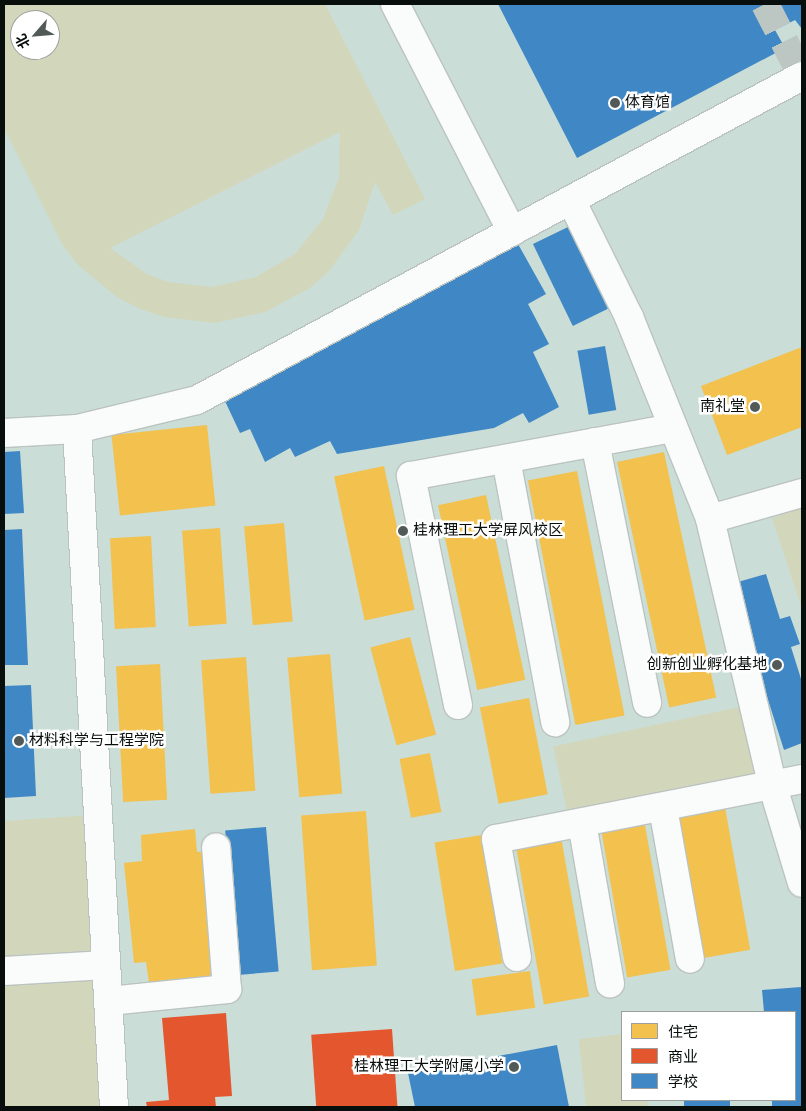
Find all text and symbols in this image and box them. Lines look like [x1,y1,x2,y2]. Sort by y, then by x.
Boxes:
north arrow [10,10,60,60]
text: 北 [12,31,33,51]
place label: 体育馆 [625,94,670,112]
marker: 体育馆 [609,97,621,109]
place label: 南礼堂 [700,398,745,416]
marker: 南礼堂 [749,401,761,413]
place label: 桂林理工大学屏风校区 [413,522,563,540]
marker: 桂林理工大学屏风校区 [397,525,409,537]
place label: 创新创业孵化基地 [647,656,767,674]
marker: 创新创业孵化基地 [771,659,783,671]
place label: 材料科学与工程学院 [29,732,164,750]
marker: 材料科学与工程学院 [13,735,25,747]
legend [621,1011,796,1101]
text: 住宅 [668,1023,698,1041]
text: 商业 [668,1048,698,1066]
place label: 桂林理工大学附属小学 [354,1058,504,1076]
marker: 桂林理工大学附属小学 [508,1061,520,1073]
text: 学校 [668,1073,698,1091]

